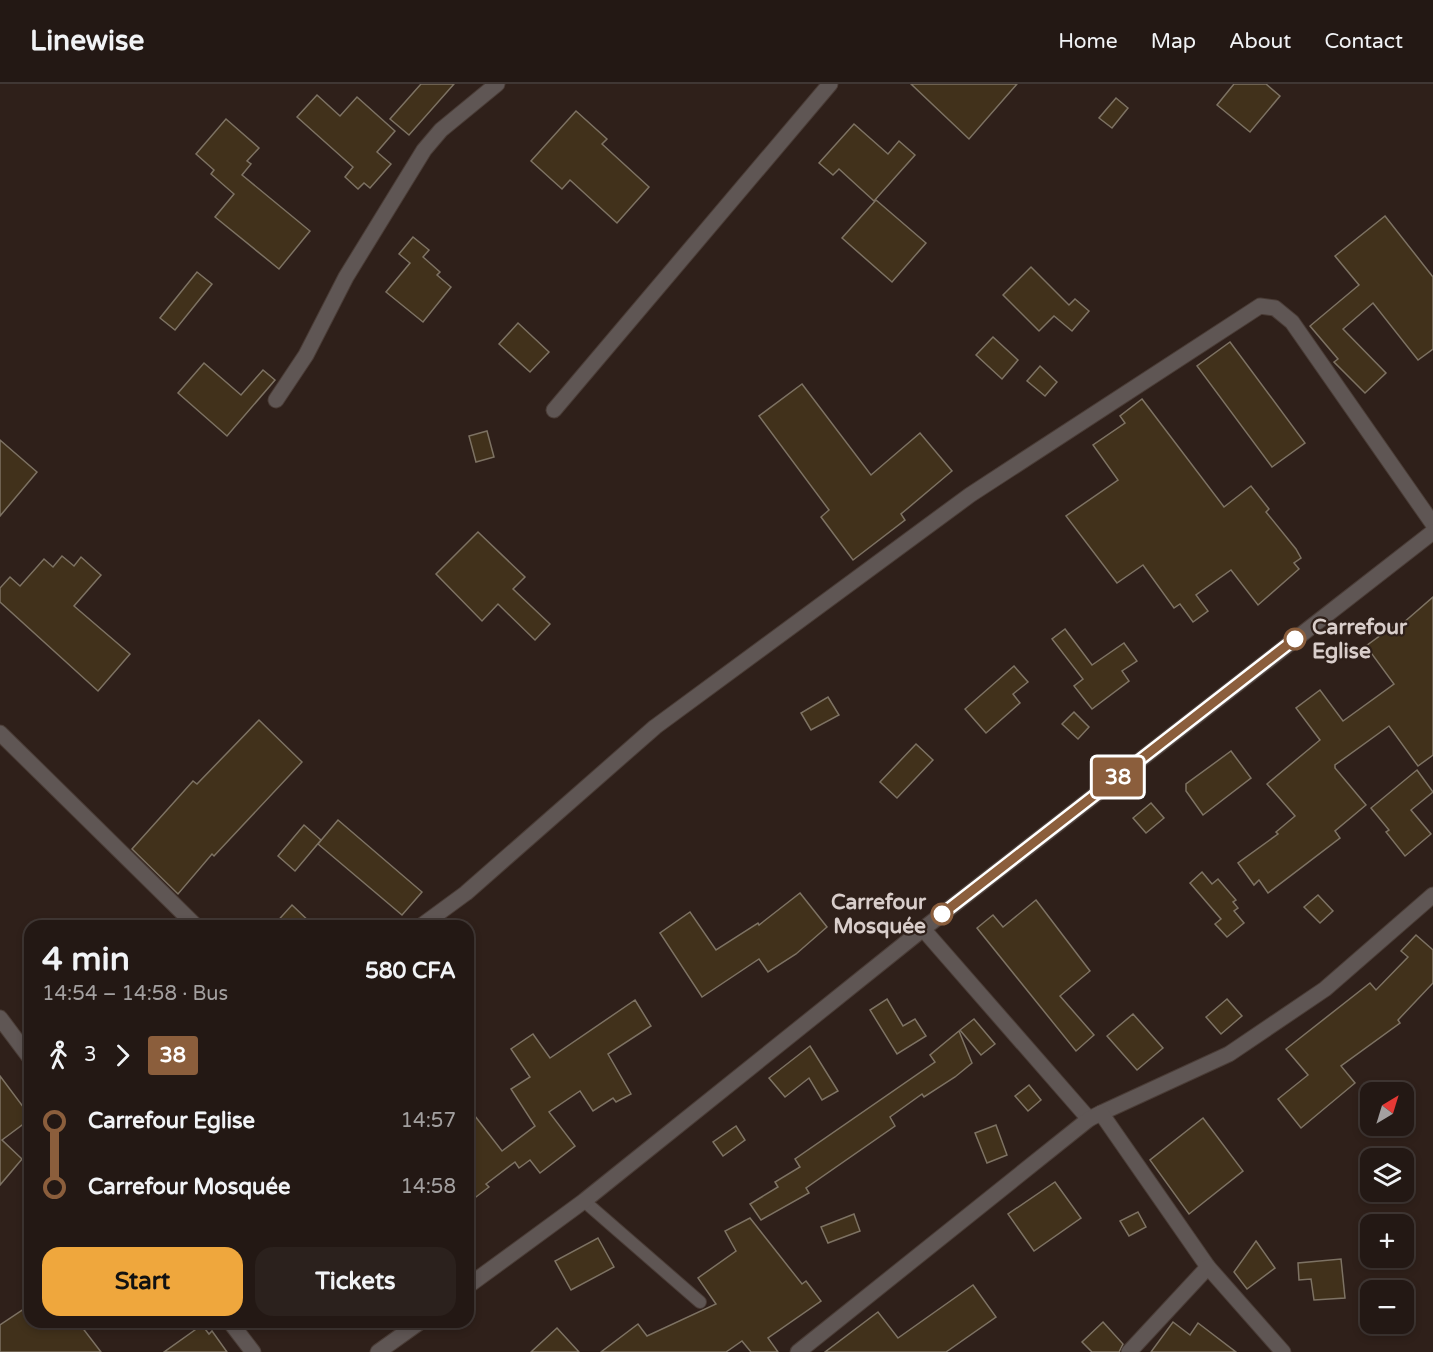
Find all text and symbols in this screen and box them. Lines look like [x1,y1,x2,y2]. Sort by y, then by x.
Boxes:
text: Linewise [30,24,144,58]
text: Home [1058,29,1118,54]
text: Map [1151,29,1196,54]
text: About [1229,29,1291,54]
text: Contact [1324,29,1403,54]
place label: Carrefour Eglise [1312,615,1408,664]
marker: Carrefour Eglise [1284,628,1306,650]
line badge: 38 [1091,758,1145,796]
text: 38 [1105,765,1131,790]
place label: Carrefour Mosquée [831,890,927,939]
marker: Carrefour Mosquée [931,903,953,925]
text: 4 min [42,940,130,979]
text: 580 CFA [365,958,456,984]
text: 14:54 – 14:58 · Bus [42,982,228,1006]
icon: walk [42,1039,75,1072]
icon: forward [106,1039,139,1072]
text: 3 [84,1043,97,1067]
text: 38 [160,1043,186,1068]
north arrow [1360,1082,1414,1136]
map controls [1360,1082,1414,1334]
text: Carrefour Eglise [88,1108,255,1134]
text: 14:57 [401,1109,456,1133]
button: layers [1360,1148,1414,1202]
text: Carrefour Mosquée [88,1174,290,1200]
text: 14:58 [401,1175,456,1199]
button: + [1360,1214,1414,1268]
button: Start [42,1247,243,1316]
button: Tickets [255,1247,456,1316]
button: − [1360,1280,1414,1334]

